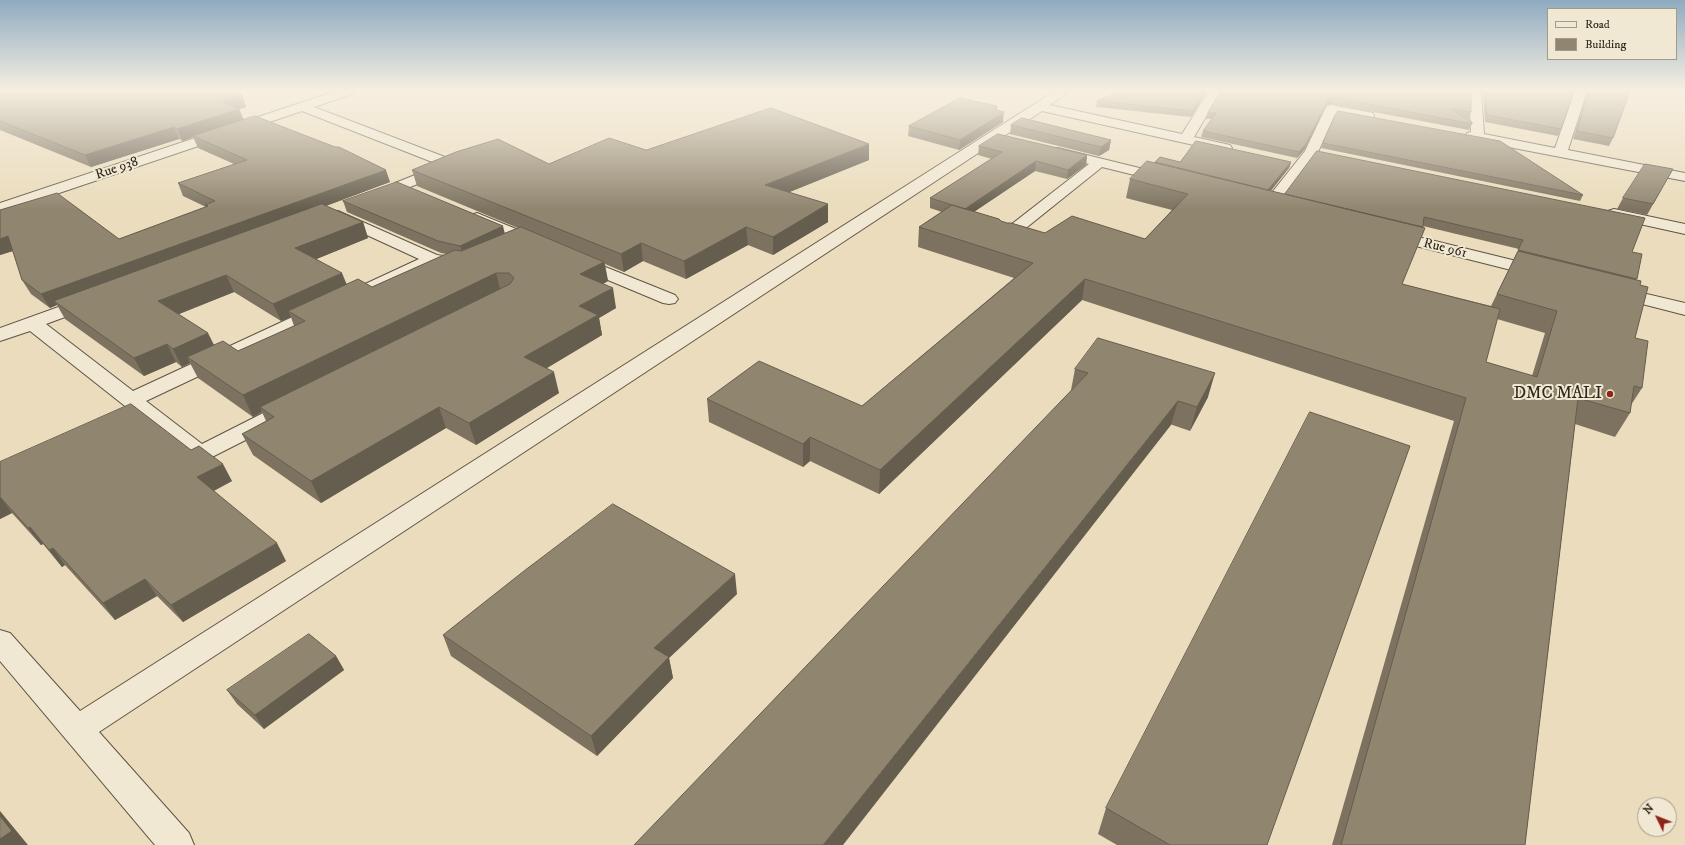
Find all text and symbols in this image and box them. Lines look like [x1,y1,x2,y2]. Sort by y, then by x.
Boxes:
legend [1547,8,1677,60]
text: Road [1585,17,1610,32]
text: Building [1585,37,1626,52]
street label: Rue 938 [93,154,141,184]
street label: Rue 961 [1422,236,1468,262]
place label: DMC MALI [1514,384,1602,404]
marker: DMC MALI [1605,389,1615,399]
north arrow [1637,797,1677,837]
text: N [1641,801,1657,818]

